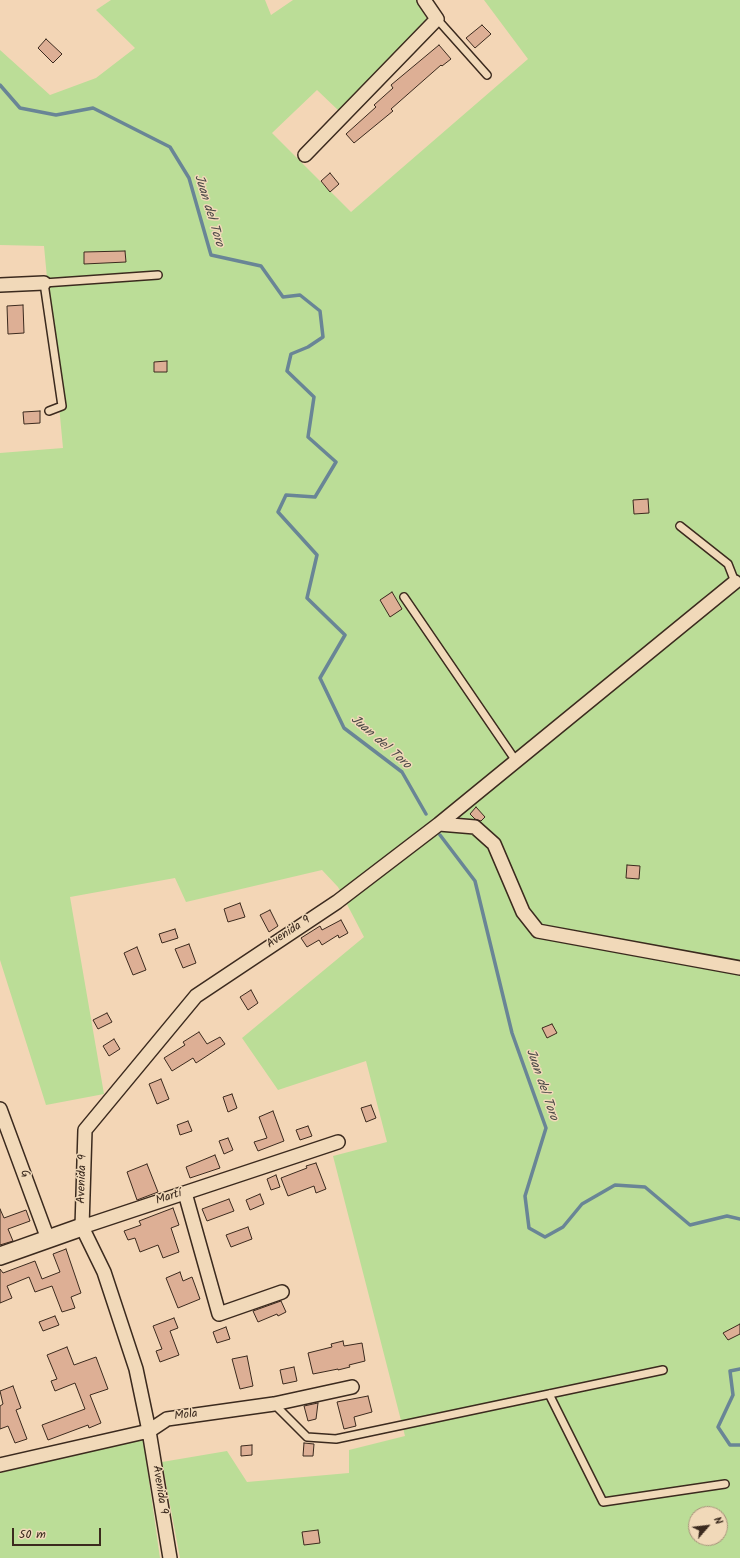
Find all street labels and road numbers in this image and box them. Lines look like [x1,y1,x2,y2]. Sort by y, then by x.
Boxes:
street label: Avenida 9 [264,914,314,952]
street label: Avenida 9 [75,1154,91,1204]
street label: G [16,1168,32,1180]
street label: Martí [154,1187,184,1209]
street label: Mola [173,1407,199,1425]
street label: Avenida 9 [148,1465,170,1515]

